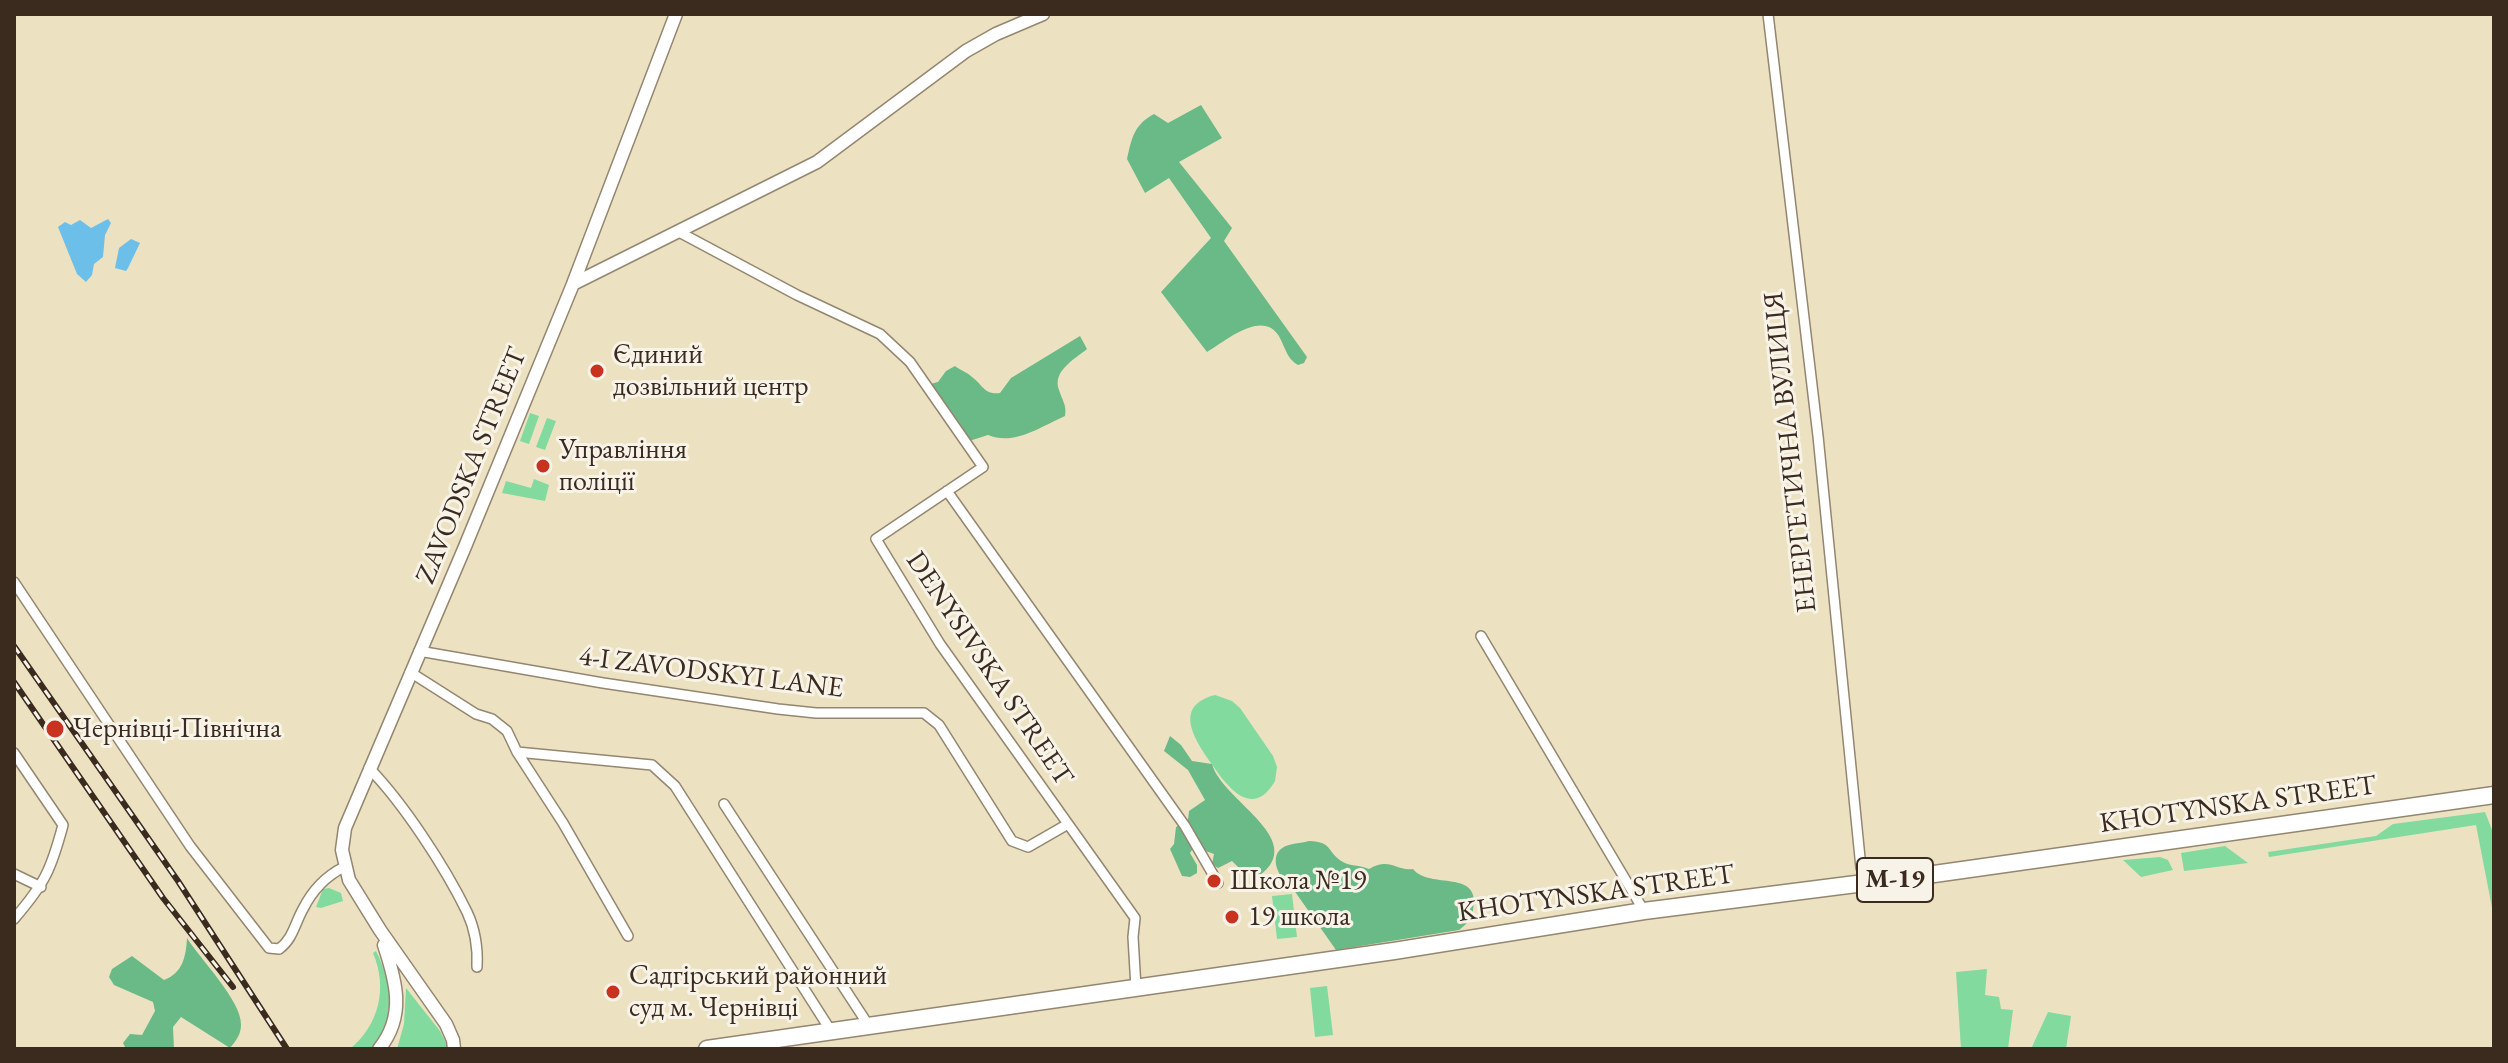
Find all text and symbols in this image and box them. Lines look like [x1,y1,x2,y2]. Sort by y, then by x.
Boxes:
street label: ЕНЕРГЕТИЧНА ВУЛИЦЯ [1757,290,1825,614]
place label: Єдиний дозвільний центр [613,338,809,404]
street label: ZAVODSKA STREET [409,343,535,589]
marker: Єдиний дозвільний центр [588,362,606,380]
place label: Управління поліції [559,433,687,499]
marker: Управління поліції [534,457,552,475]
street label: DENYSIVSKA STREET [898,546,1080,792]
street label: 4-I ZAVODSKYI LANE [577,640,845,706]
place label: Чернівці-Північна [73,712,281,746]
marker: Чернівці-Північна [44,718,66,740]
street label: KHOTYNSKA STREET [2098,769,2378,841]
street label: KHOTYNSKA STREET [1456,858,1736,930]
road number: М-19 [1857,858,1933,902]
place label: Школа №19 [1230,864,1366,898]
marker: Школа №19 [1205,872,1223,890]
place label: 19 школа [1248,900,1350,934]
marker: 19 школа [1223,908,1241,926]
place label: Садгірський районний суд м. Чернівці [629,959,887,1025]
marker: Садгірський районний суд м. Чернівці [604,983,622,1001]

